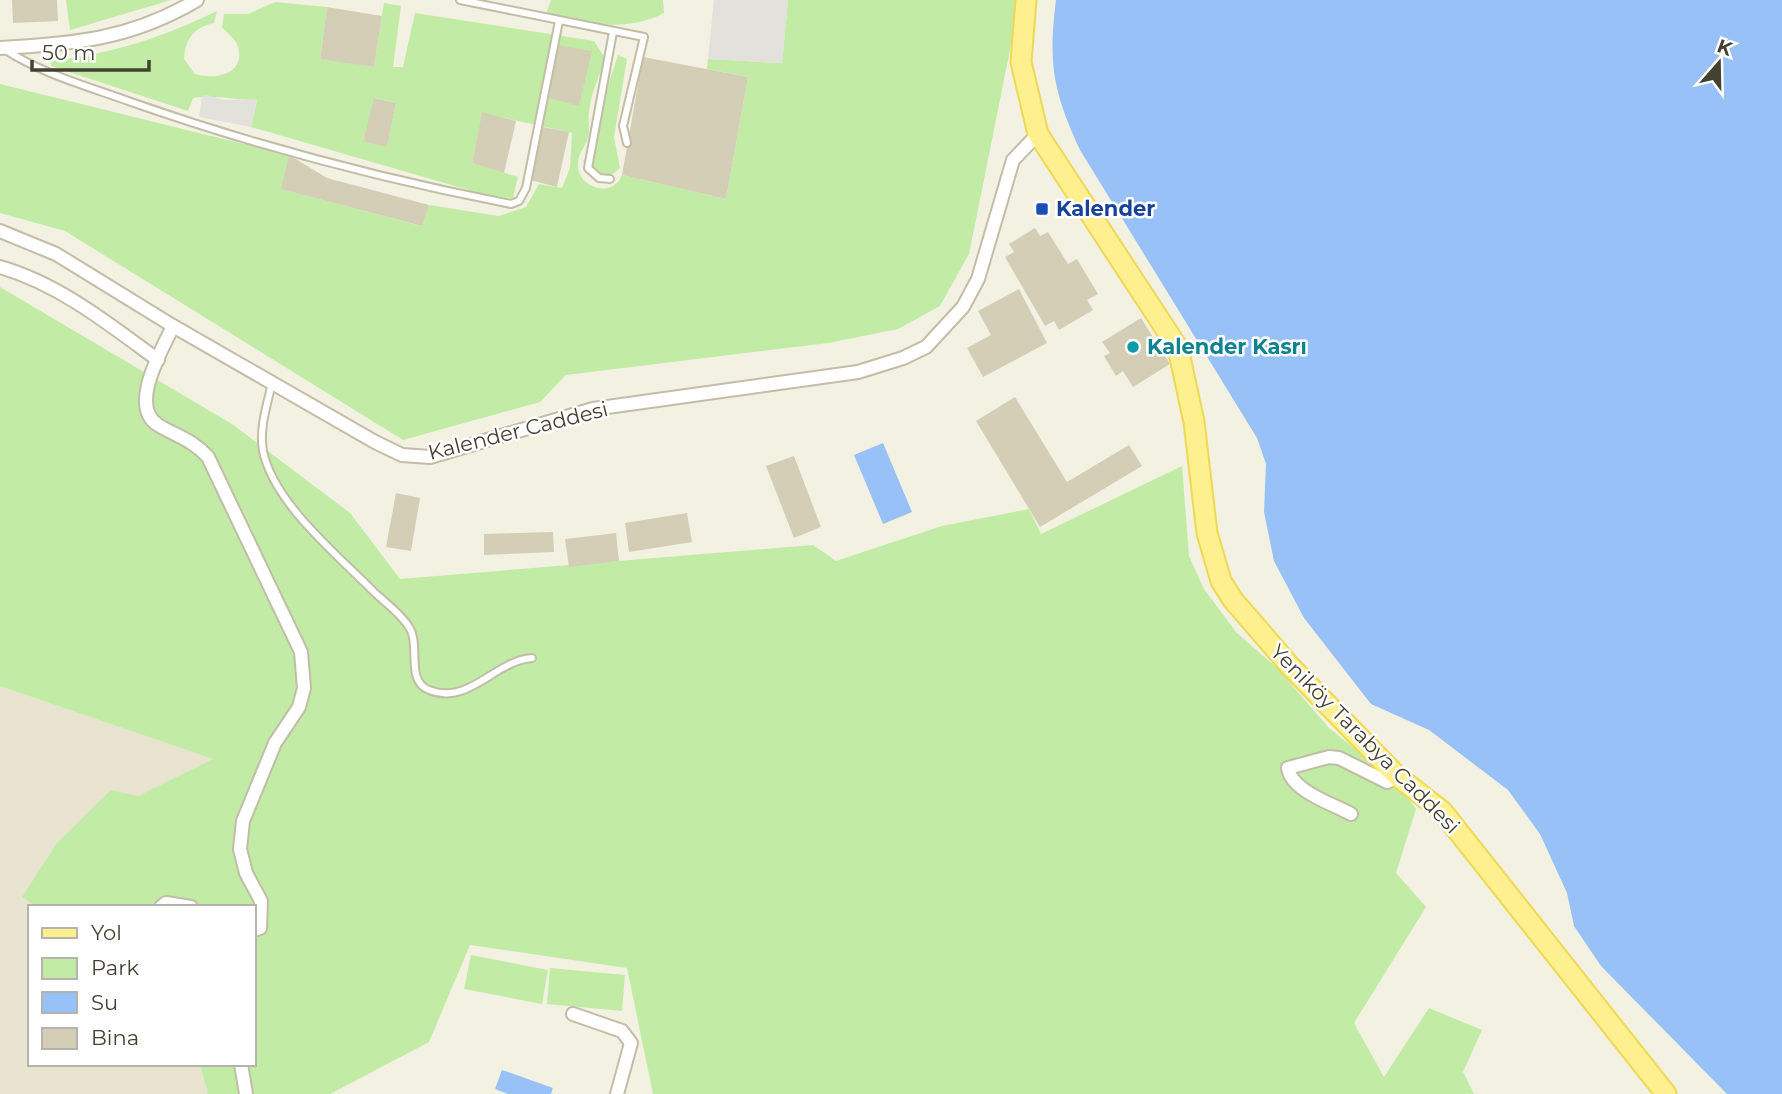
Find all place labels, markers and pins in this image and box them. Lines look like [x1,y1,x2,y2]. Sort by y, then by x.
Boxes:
place label: Kalender [1056,196,1155,221]
marker: Kalender [1034,201,1050,217]
place label: Kalender Kasrı [1147,334,1307,359]
marker: Kalender Kasrı [1125,339,1141,355]

